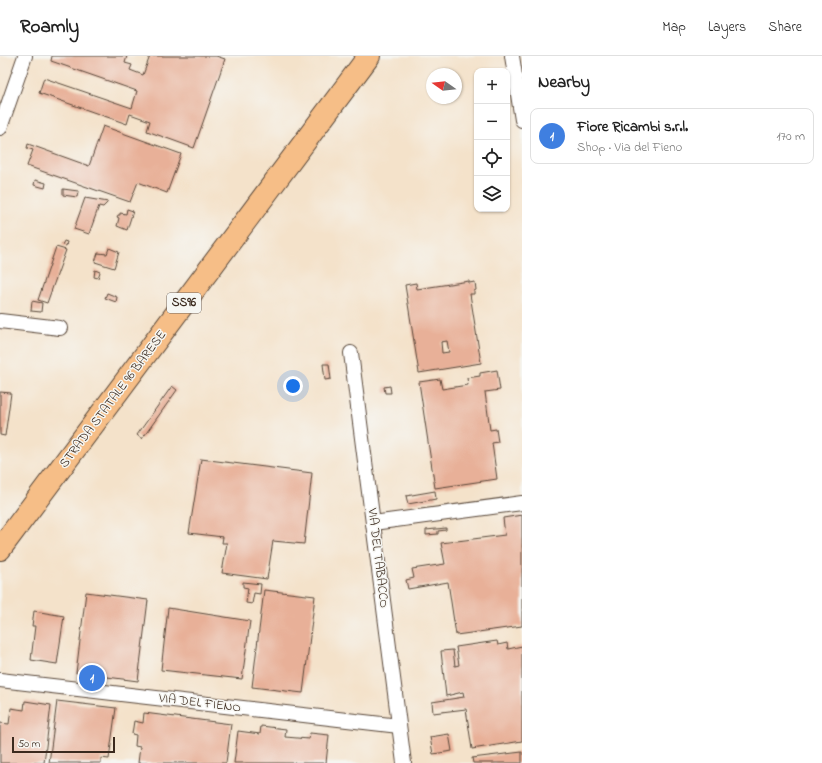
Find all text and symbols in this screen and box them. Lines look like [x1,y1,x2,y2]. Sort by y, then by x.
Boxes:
text: Roamly [20,14,79,41]
text: Map [662,17,686,38]
text: Layers [708,17,746,38]
text: Share [768,17,802,38]
north arrow [426,68,462,104]
map controls [474,68,510,212]
button: + [474,68,510,104]
text: Nearby [538,70,590,95]
button: − [474,104,510,140]
text: Fiore Ricambi s.r.l. [577,116,688,138]
text: 1 [550,127,554,146]
text: 170 m [777,127,805,146]
text: Shop · Via del Fieno [577,138,682,157]
button: locate [474,140,510,176]
button: layers [474,176,510,212]
road number: SS96 [167,293,201,313]
street label: STRADA STATALE 96 BARESE [55,326,171,472]
your location [283,376,303,396]
street label: VIA DEL TABACCO [362,506,394,609]
pin: 1 [79,663,105,693]
street label: VIA DEL FIENO [157,688,242,717]
scale bar [12,735,115,754]
text: 50 m [18,736,40,752]

